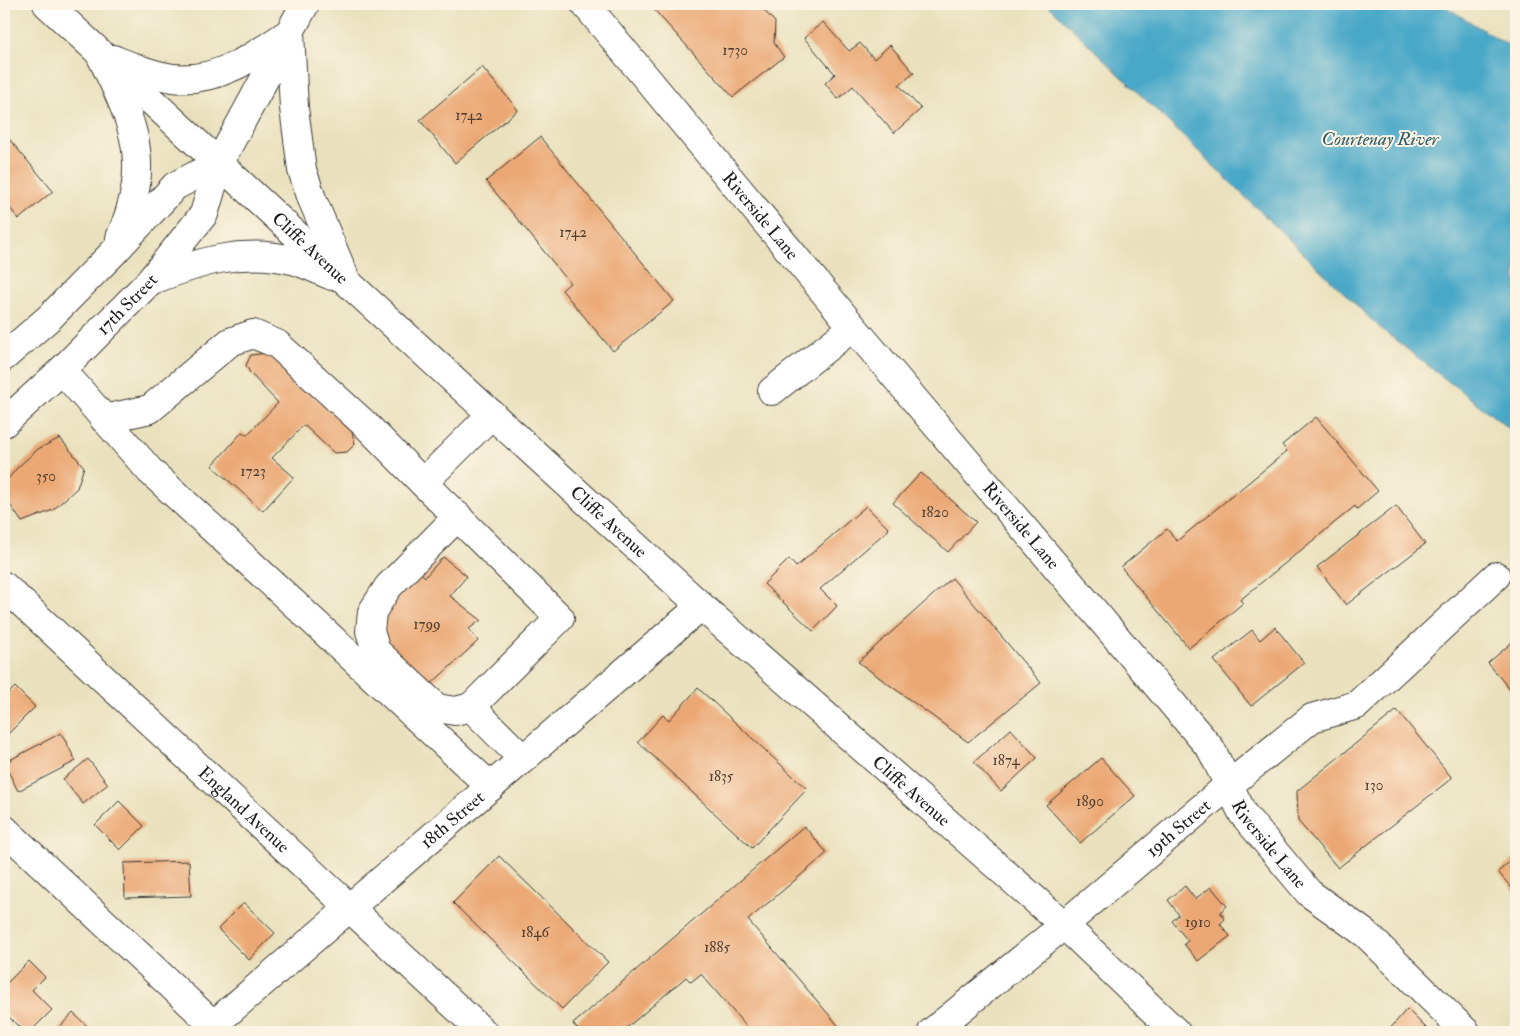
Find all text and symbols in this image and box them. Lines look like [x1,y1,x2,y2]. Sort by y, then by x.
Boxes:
house number: 1730 [722,41,748,60]
house number: 1742 [455,106,483,125]
water label: Courtenay River [1321,127,1440,151]
street label: Riverside Lane [717,167,804,265]
street label: Cliffe Avenue [267,207,354,290]
house number: 1742 [559,223,587,242]
street label: 17th Street [92,269,163,340]
house number: 1723 [240,462,266,481]
house number: 350 [36,467,56,486]
street label: Riverside Lane [978,477,1065,574]
street label: Cliffe Avenue [566,481,653,563]
house number: 1820 [921,503,949,522]
house number: 1799 [413,615,441,634]
street label: Cliffe Avenue [868,750,956,832]
house number: 1874 [993,751,1020,770]
street label: England Avenue [193,761,295,858]
house number: 1835 [709,767,734,786]
house number: 130 [1365,776,1383,795]
street label: 18th Street [415,786,489,854]
house number: 1890 [1076,792,1104,811]
street label: 19th Street [1141,794,1216,862]
street label: Riverside Lane [1226,796,1312,893]
house number: 1910 [1185,913,1211,932]
house number: 1846 [521,923,550,942]
house number: 1885 [704,938,730,957]

